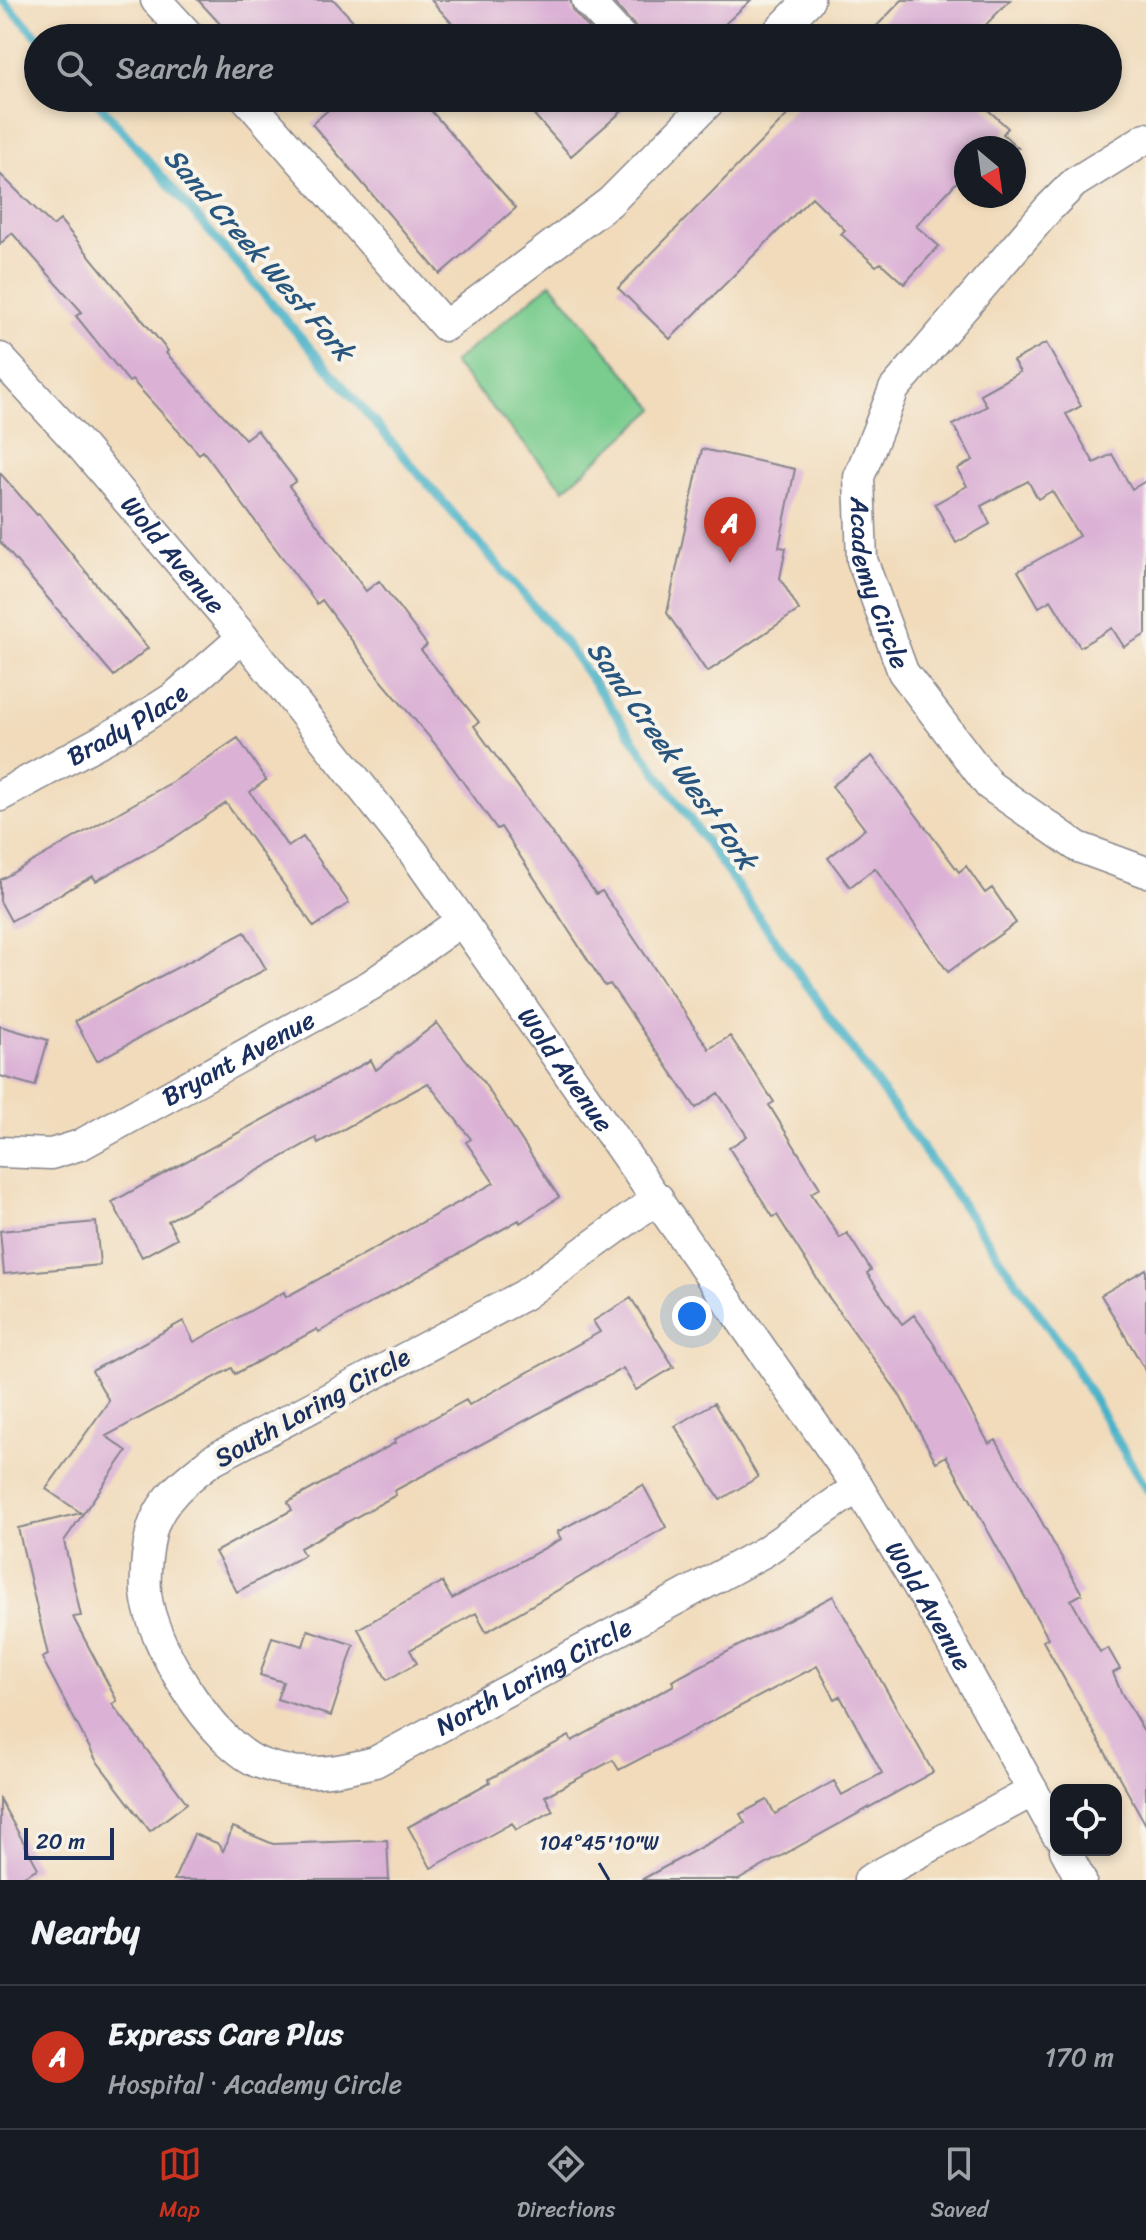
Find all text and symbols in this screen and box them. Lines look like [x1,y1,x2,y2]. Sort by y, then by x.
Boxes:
search box [24,24,1122,112]
text: Search here [116,41,274,95]
icon: search [52,46,96,90]
water label: Sand Creek West Fork [151,135,369,375]
north arrow [954,136,1026,208]
street label: Wold Avenue [109,484,238,625]
street label: Academy Circle [837,495,923,676]
pin: A [704,497,756,563]
water label: Sand Creek West Fork [574,630,772,883]
street label: Brady Place [58,671,200,779]
street label: Bryant Avenue [153,997,324,1119]
street label: Wold Avenue [505,997,626,1142]
your location [672,1296,712,1336]
street label: South Loring Circle [205,1334,419,1480]
street label: Wold Avenue [872,1532,985,1680]
street label: North Loring Circle [427,1604,641,1749]
map controls [1050,1784,1122,1856]
button: locate [1050,1784,1122,1856]
text: 20 m [36,1822,85,1861]
scale bar [24,1824,114,1860]
text: 104°45'10"W [539,1826,659,1861]
text: Nearby [32,1902,140,1962]
text: Express Care Plus [108,2007,343,2061]
text: A [49,2034,67,2080]
text: 170 m [1045,2034,1114,2080]
text: Hospital · Academy Circle [108,2061,402,2107]
tab: Map [158,2142,202,2229]
tab: Directions [517,2142,615,2229]
tab: Saved [930,2142,988,2229]

